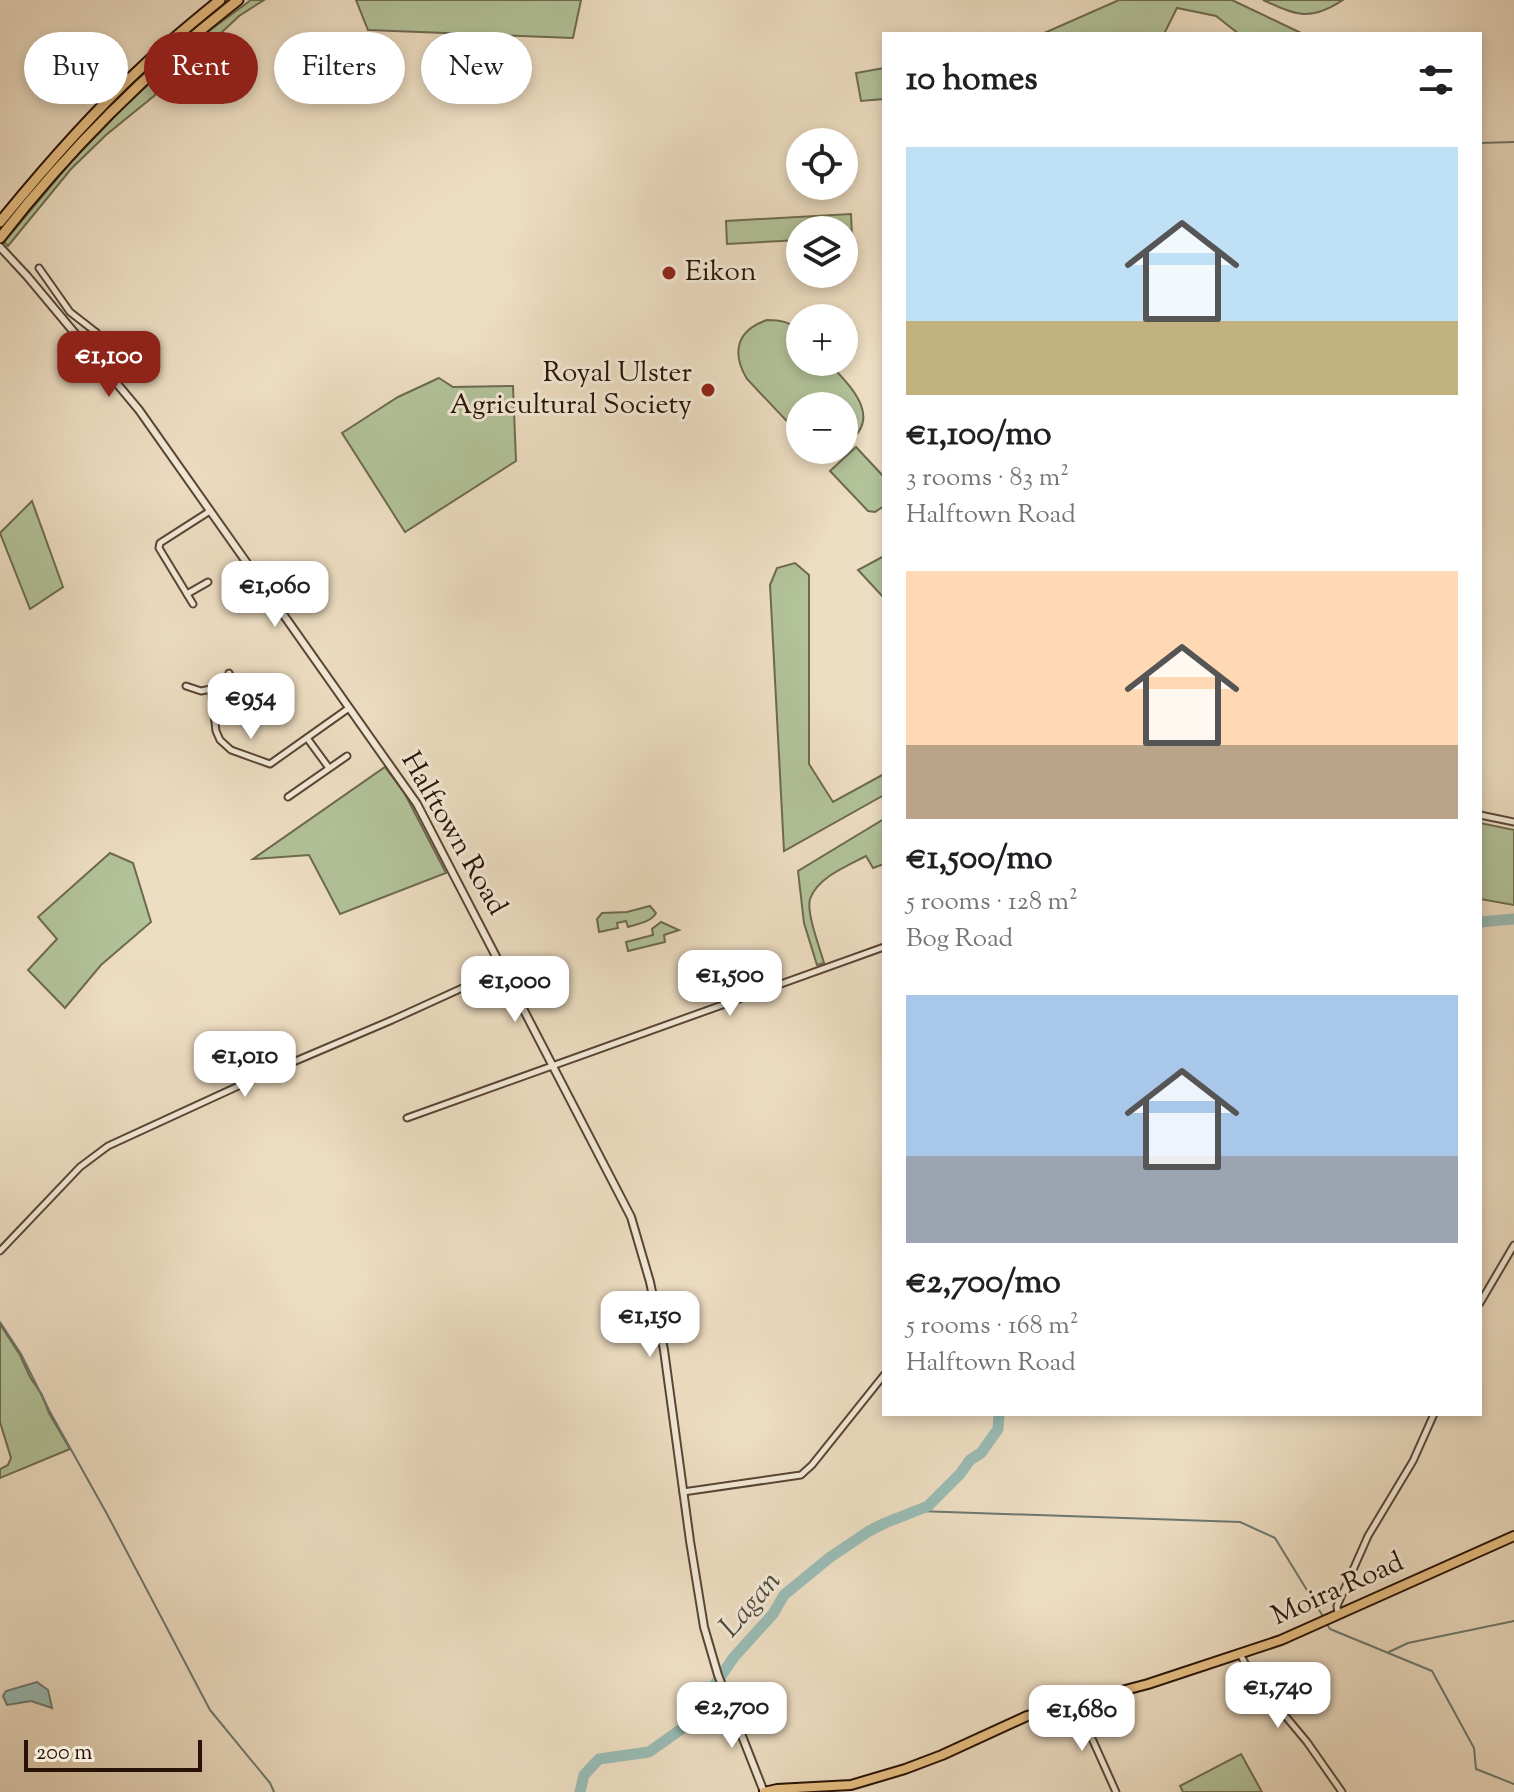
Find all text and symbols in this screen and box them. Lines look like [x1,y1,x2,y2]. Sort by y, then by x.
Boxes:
chip: Buy [24,32,128,104]
chip: Rent [144,32,258,104]
chip: Filters [274,32,405,104]
chip: New [421,32,532,104]
text: 10 homes [906,56,1038,105]
icon: filters [1414,58,1458,102]
map controls [786,128,858,464]
button: locate [786,128,858,200]
icon: home [1110,199,1254,343]
button: layers [786,216,858,288]
place label: Eikon [685,253,756,293]
marker: Eikon [660,264,678,282]
button: + [786,304,858,376]
pin: €1,100 [44,331,174,399]
text: €1,100 [75,338,143,375]
place label: Royal Ulster Agricultural Society [450,354,692,426]
marker: Royal Ulster Agricultural Society [699,381,717,399]
button: − [786,392,858,464]
text: €1,100/mo [906,411,1052,460]
text: 3 rooms · 83 m² [906,460,1069,497]
text: Halftown Road [906,497,1076,534]
pin: €1,060 [210,561,340,629]
text: €1,060 [240,568,310,605]
icon: home [1110,623,1254,767]
pin: €954 [204,673,298,741]
text: €954 [226,680,276,717]
street label: Halftown Road [390,745,516,923]
text: €1,500/mo [906,835,1053,884]
text: 5 rooms · 128 m² [906,884,1078,921]
text: Bog Road [906,921,1013,958]
pin: €1,500 [665,950,795,1018]
pin: €1,000 [450,956,580,1024]
text: €1,500 [696,957,764,994]
text: €1,000 [479,963,551,1000]
pin: €1,010 [180,1031,310,1099]
text: €1,010 [212,1038,278,1075]
icon: home [1110,1047,1254,1191]
text: €2,700/mo [906,1259,1061,1308]
pin: €1,150 [585,1291,715,1359]
text: €1,150 [619,1298,681,1335]
text: 5 rooms · 168 m² [906,1308,1079,1345]
text: Halftown Road [906,1345,1076,1382]
street label: Moira Road [1266,1543,1411,1637]
water label: Lagan [710,1562,792,1648]
pin: €1,740 [1213,1662,1343,1730]
text: €1,740 [1243,1669,1313,1706]
pin: €2,700 [667,1682,797,1750]
pin: €1,680 [1017,1685,1147,1753]
text: €2,700 [695,1689,769,1726]
text: €1,680 [1047,1692,1117,1729]
scale bar [24,1736,202,1772]
text: 200 m [36,1738,92,1770]

